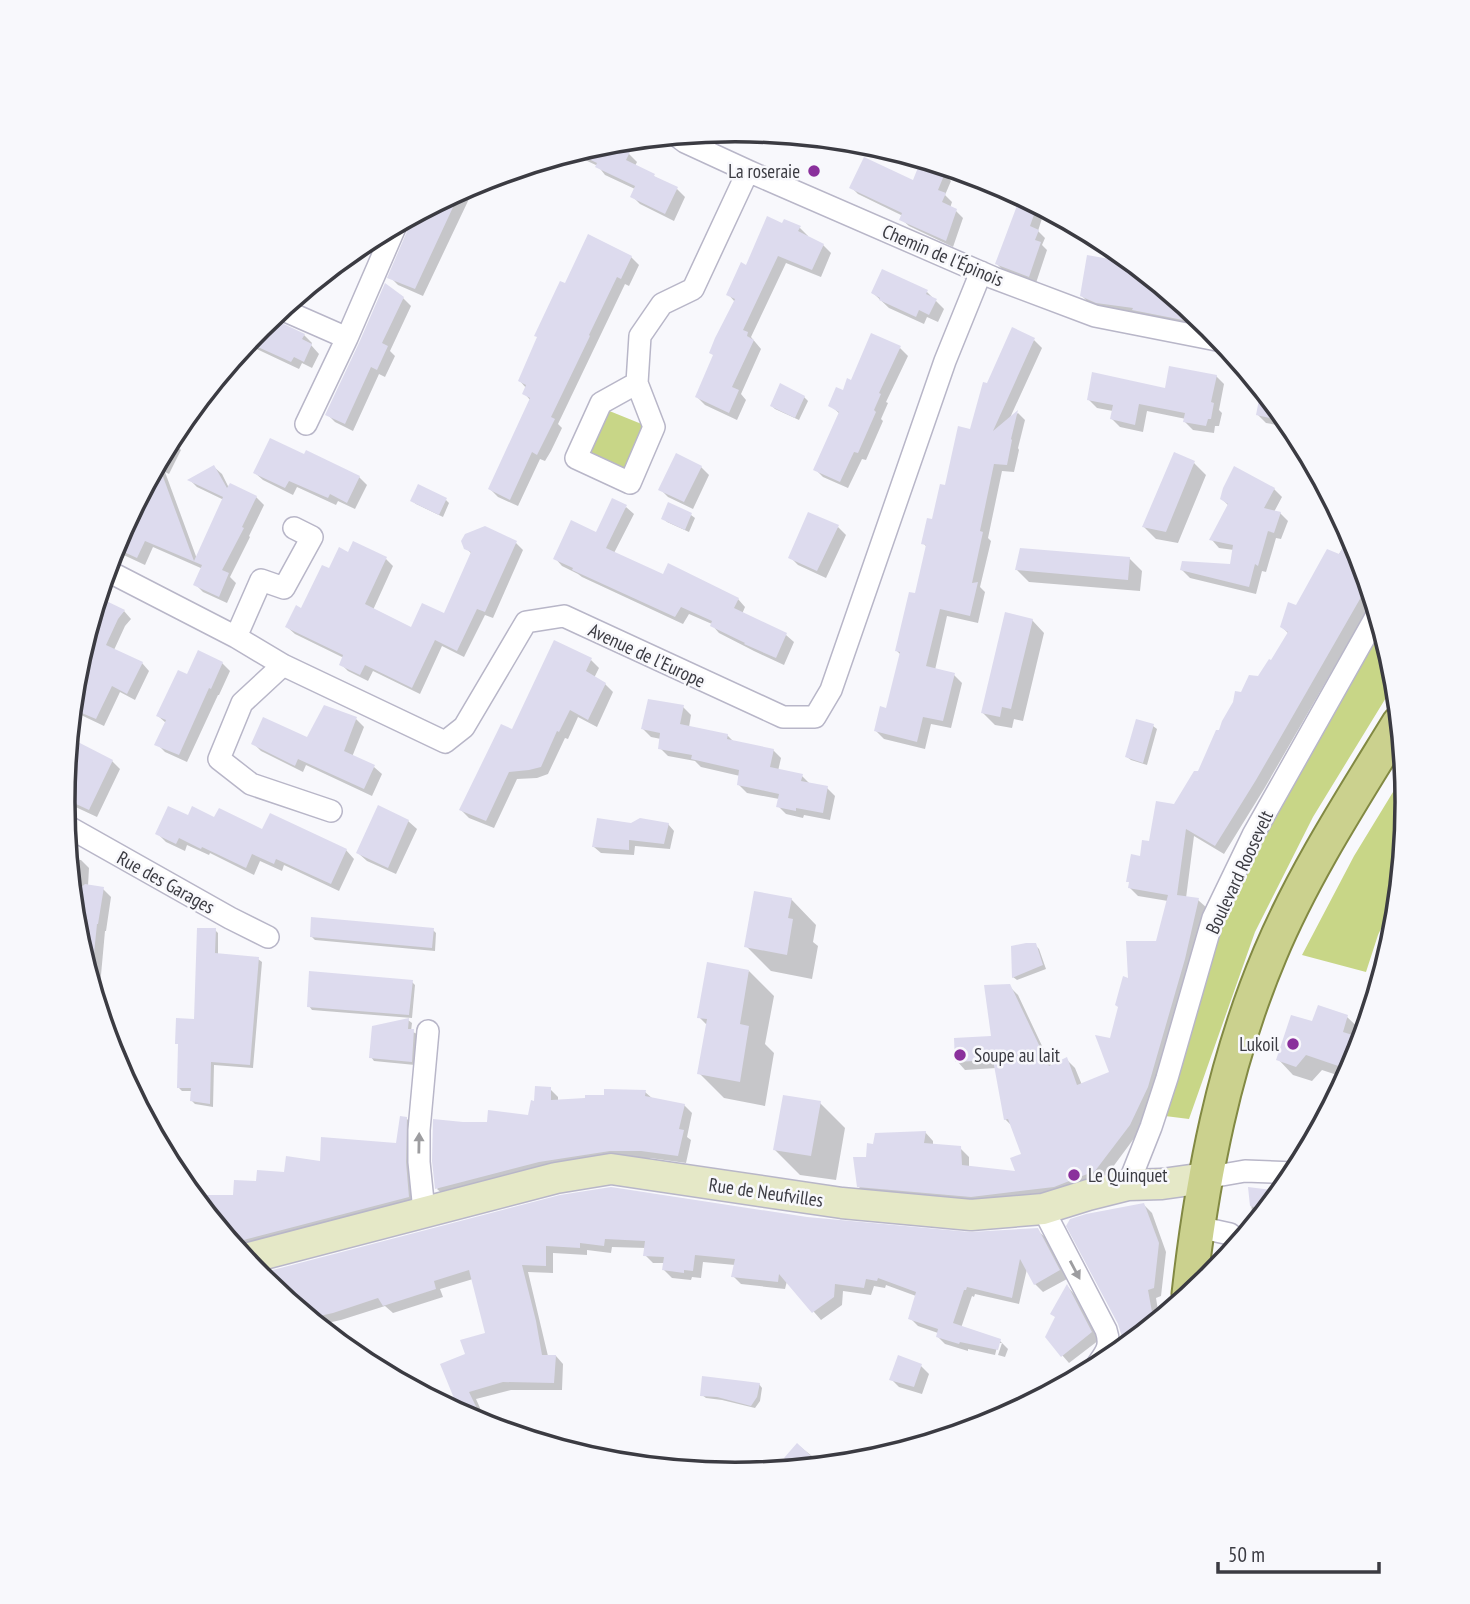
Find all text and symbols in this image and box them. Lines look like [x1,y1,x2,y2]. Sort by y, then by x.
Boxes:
place label: La roseraie [728,159,800,183]
marker: La roseraie [806,163,822,179]
street label: Chemin de l'Épinois [879,219,1007,291]
street label: Avenue de l'Europe [585,618,709,693]
street label: Boulevard Roosevelt [1200,806,1278,938]
street label: Rue des Garages [113,845,219,919]
place label: Lukoil [1239,1032,1280,1056]
marker: Lukoil [1285,1036,1301,1052]
place label: Soupe au lait [974,1043,1061,1067]
marker: Soupe au lait [952,1047,968,1063]
one-way arrow [413,1132,425,1154]
place label: Le Quinquet [1088,1163,1168,1187]
marker: Le Quinquet [1066,1167,1082,1183]
street label: Rue de Neufvilles [707,1172,825,1212]
one-way arrow [1069,1260,1081,1279]
scale bar [1218,1530,1379,1574]
text: 50 m [1228,1541,1265,1568]

